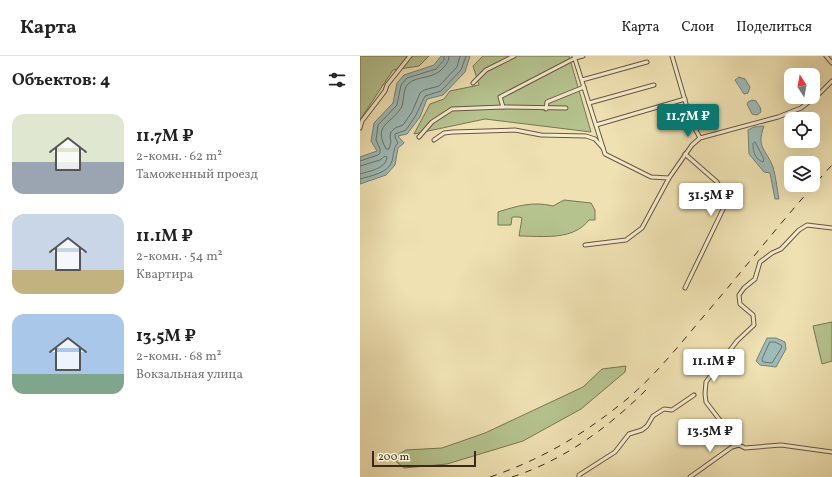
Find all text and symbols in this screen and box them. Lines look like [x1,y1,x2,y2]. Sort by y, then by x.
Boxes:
text: Карта [20,15,77,41]
text: Карта [621,18,659,37]
text: Слои [681,18,714,37]
text: Поделиться [736,18,812,37]
north arrow [784,68,820,104]
map controls [784,68,820,192]
text: Объектов: 4 [12,69,110,92]
icon: filters [326,69,348,91]
pin: 11.7M ₽ [651,104,725,138]
text: 11.7M ₽ [666,108,710,126]
button: locate [784,112,820,148]
text: 11.7M ₽ [136,125,194,148]
icon: home [44,130,92,178]
text: 2-комн. · 62 m² [136,148,222,166]
button: layers [784,156,820,192]
text: Таможенный проезд [136,166,258,184]
pin: 31.5M ₽ [674,183,748,217]
text: 31.5M ₽ [688,187,734,205]
text: 11.1M ₽ [136,225,193,248]
icon: home [44,230,92,278]
text: 2-комн. · 54 m² [136,248,222,266]
text: Квартира [136,266,193,284]
text: 13.5M ₽ [136,325,196,348]
icon: home [44,330,92,378]
text: 2-комн. · 68 m² [136,348,222,366]
pin: 11.1M ₽ [677,349,751,383]
text: 11.1M ₽ [692,353,736,371]
text: Вокзальная улица [136,366,243,384]
pin: 13.5M ₽ [673,419,747,453]
text: 13.5M ₽ [687,423,733,441]
scale bar [372,449,476,468]
text: 200 m [378,450,409,465]

